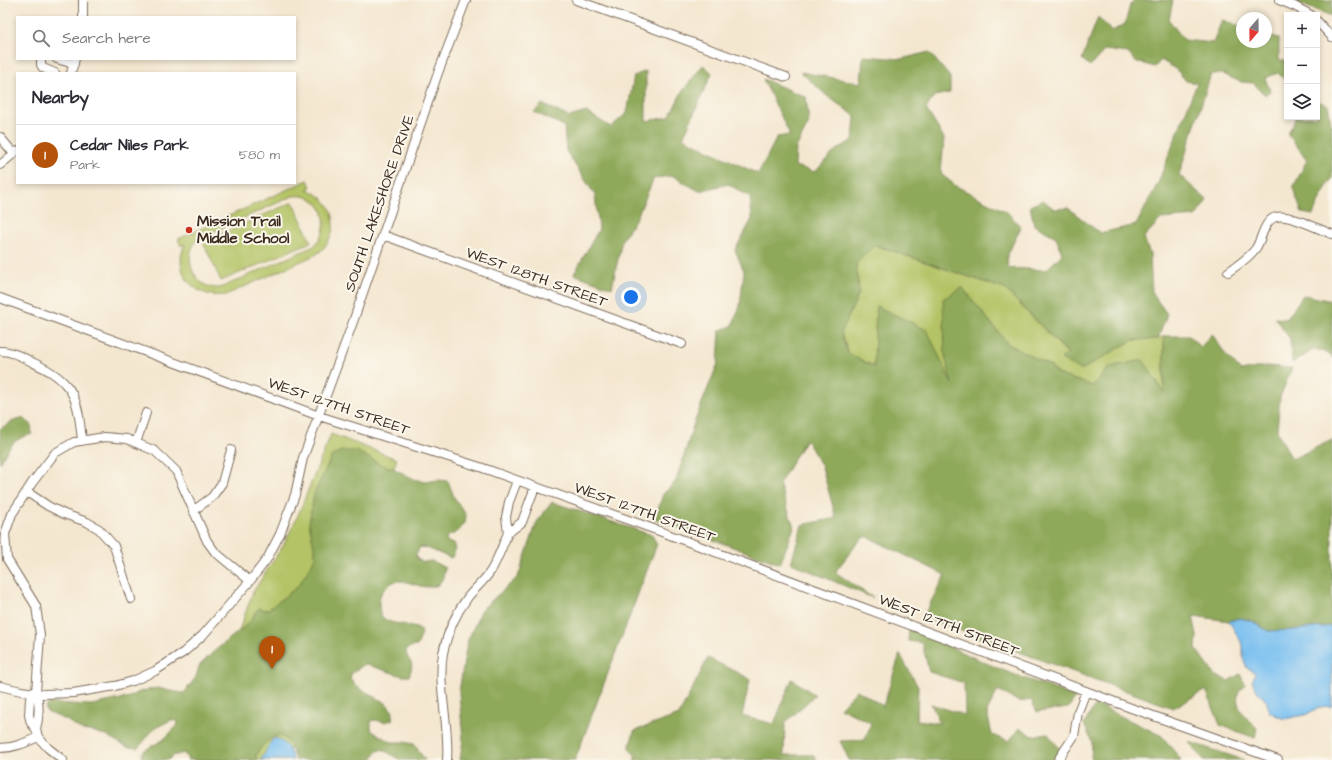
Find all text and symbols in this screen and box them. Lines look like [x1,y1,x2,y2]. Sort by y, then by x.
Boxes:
north arrow [1236,12,1272,48]
map controls [1284,12,1320,120]
button: + [1284,12,1320,48]
search box [16,16,296,60]
icon: search [30,27,52,49]
text: Search here [62,28,151,49]
button: − [1284,48,1320,84]
button: layers [1284,84,1320,120]
text: Nearby [32,86,89,110]
street label: SOUTH LAKESHORE DRIVE [339,112,420,294]
text: Cedar Niles Park [70,135,189,156]
text: 1 [44,146,46,164]
text: 580 m [239,146,280,164]
text: Park [70,156,100,174]
place label: Mission Trail Middle School [197,211,290,249]
marker: Mission Trail Middle School [184,225,194,235]
street label: WEST 128TH STREET [463,242,611,313]
your location [621,287,641,307]
street label: WEST 127TH STREET [265,372,413,441]
street label: WEST 127TH STREET [571,477,719,548]
street label: WEST 127TH STREET [876,589,1023,662]
pin: 1 [259,636,285,669]

